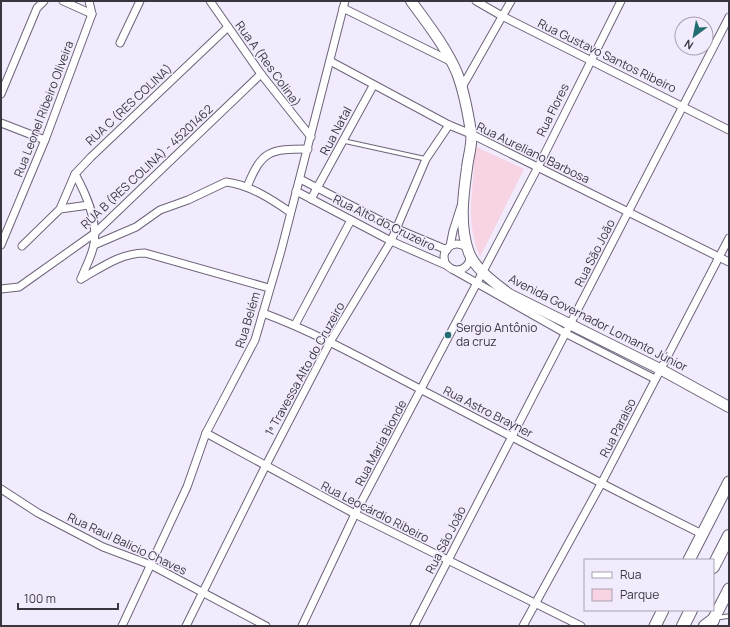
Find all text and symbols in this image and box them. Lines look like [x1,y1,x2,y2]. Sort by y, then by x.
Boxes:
street label: Rua Gustavo Santos Ribeiro [535,15,679,97]
north arrow [674,16,714,56]
street label: Rua A (Res Colina) [232,17,305,110]
text: N [681,36,696,53]
street label: Rua Leonel Ribeiro Oliveira [10,38,77,180]
street label: RUA C (RES COLINA) [82,60,176,149]
street label: Rua Flores [532,80,573,139]
street label: RUA B (RES COLINA) - 45201462 [77,101,217,233]
street label: Rua Natal [316,103,355,158]
street label: Rua Aureliano Barbosa [474,118,593,187]
street label: Rua Alto do Cruzeiro [330,190,438,255]
street label: Rua São João [570,216,619,289]
street label: Avenida Governador Lomanto Júnior [506,270,691,375]
street label: Rua Belém [231,290,264,350]
street label: 1ª Travessa Alto do Cruzeiro [261,299,348,439]
place label: Sergio Antônio da cruz [456,319,537,350]
marker: Sergio Antônio da cruz [443,330,453,340]
street label: Rua Astro Brayner [440,382,537,442]
street label: Rua Paraiso [595,395,640,460]
street label: Rua Maria Bionde [351,397,410,489]
street label: Rua Leocárdio Ribeiro [318,477,432,546]
street label: Rua São João [421,503,470,576]
street label: Rua Raul Balicio Chaves [65,508,190,579]
legend [584,559,714,611]
text: Rua [620,566,641,583]
scale bar [18,585,118,611]
text: Parque [620,586,659,603]
text: 100 m [24,590,56,607]

